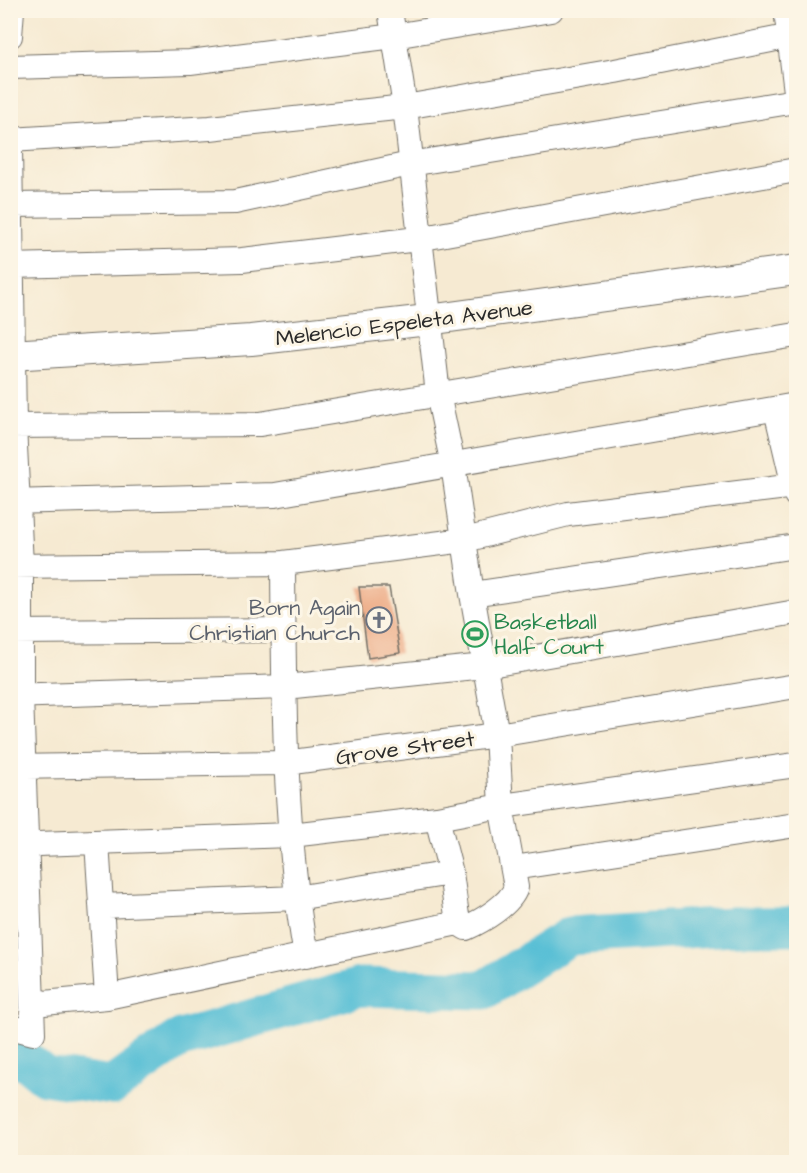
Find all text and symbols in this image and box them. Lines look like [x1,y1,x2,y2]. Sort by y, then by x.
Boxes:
street label: Melencio Espeleta Avenue [274,292,535,355]
place label: Born Again Christian Church [189,593,360,649]
church icon: Born Again Christian Church [364,605,394,635]
place label: Basketball Half Court [494,607,604,663]
sports icon: Basketball Half Court [460,619,490,649]
street label: Grove Street [334,723,477,774]

